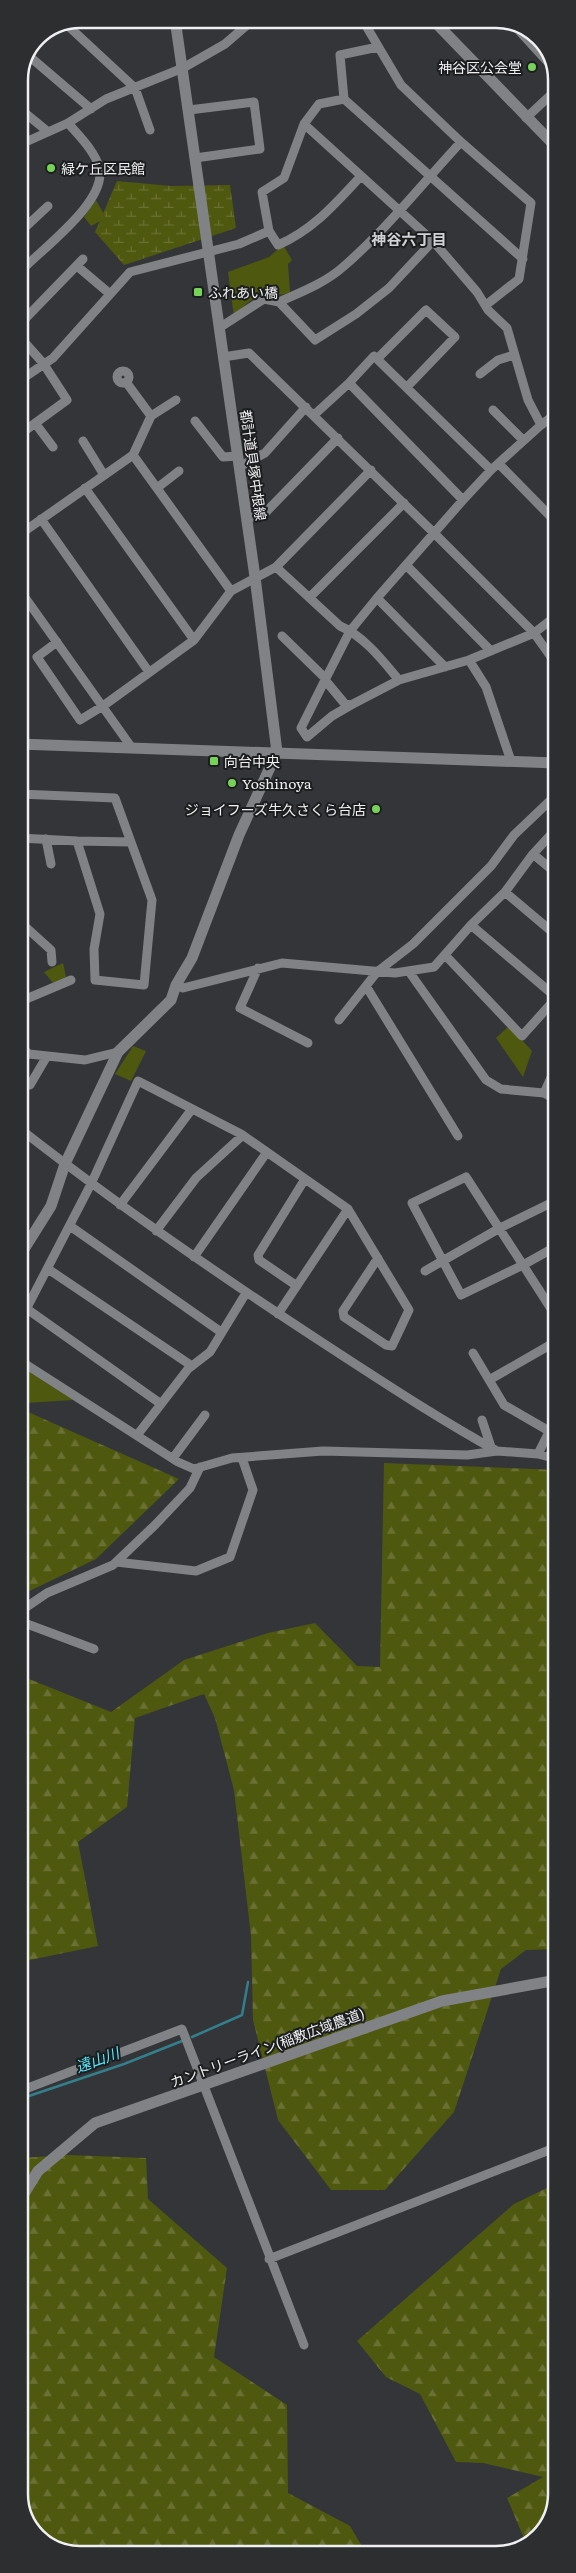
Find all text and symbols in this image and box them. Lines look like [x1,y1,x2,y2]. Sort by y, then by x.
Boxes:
place label: 神谷区公会堂 [438,57,522,77]
marker: 神谷区公会堂 [526,61,538,73]
place label: 緑ケ丘区民館 [61,158,145,178]
marker: 緑ケ丘区民館 [45,162,57,174]
district label: 神谷六丁目 [370,227,447,250]
place label: ふれあい橋 [208,282,278,302]
marker: ふれあい橋 [192,286,204,298]
street label: 都計道貝塚中根線 [236,408,272,522]
place label: 向台中央 [224,751,280,771]
marker: 向台中央 [208,755,220,767]
place label: Yoshinoya [242,773,312,793]
marker: Yoshinoya [226,777,238,789]
place label: ジョイフーズ牛久さくら台店 [185,799,366,819]
marker: ジョイフーズ牛久さくら台店 [370,803,382,815]
street label: カントリーライン(稲敷広域農道) [167,2002,367,2092]
water label: 遠山川 [72,2040,124,2078]

